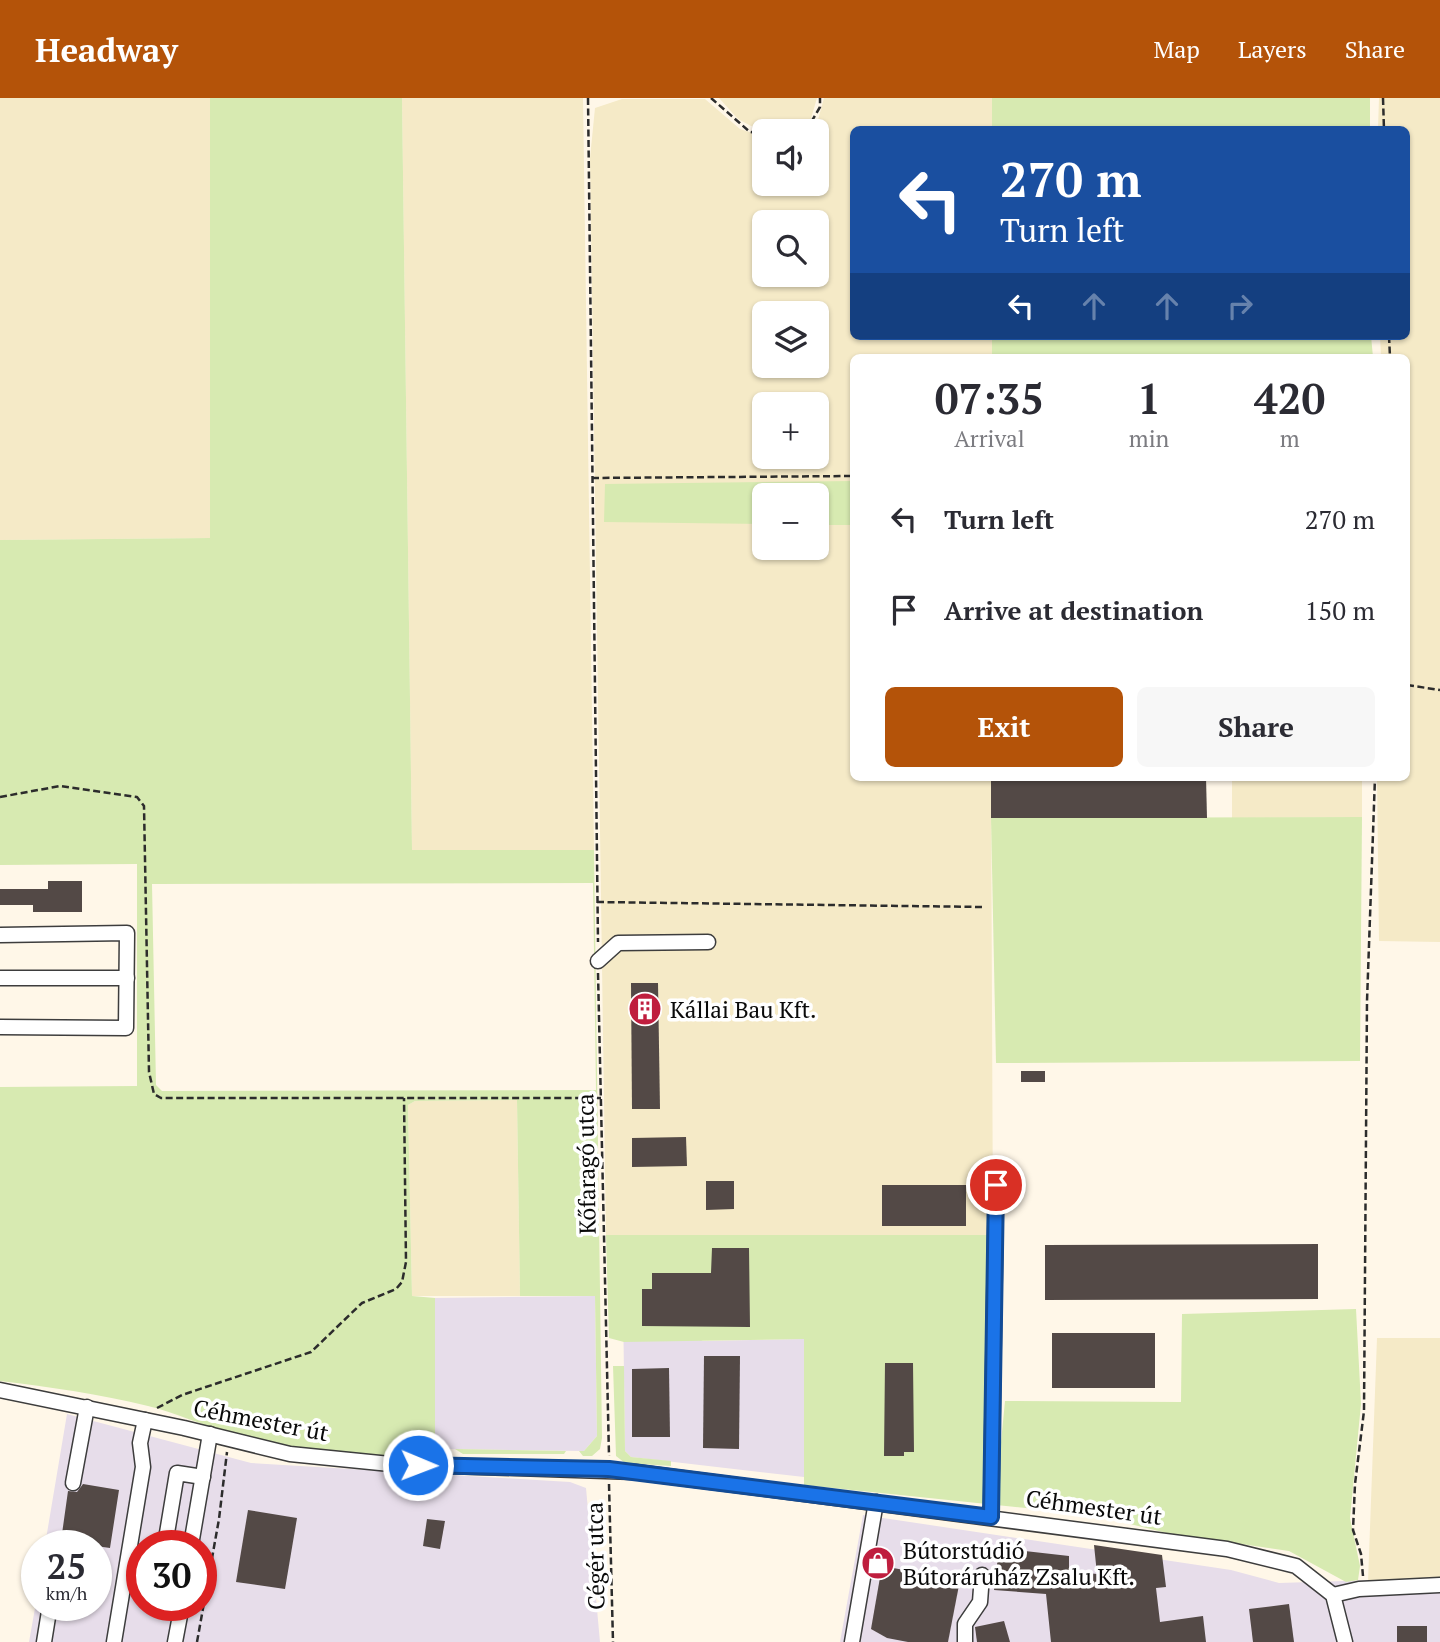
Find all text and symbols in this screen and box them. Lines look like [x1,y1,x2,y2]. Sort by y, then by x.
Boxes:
text: Headway [35,28,178,71]
text: Map [1153,33,1200,65]
text: Layers [1238,33,1307,65]
text: Share [1345,33,1405,65]
map controls [752,119,829,560]
button: sound [752,119,829,196]
text: 270 m [1000,146,1142,211]
icon: left [885,154,976,245]
text: Turn left [1000,209,1124,251]
button: search [752,210,829,287]
icon: left [1002,287,1040,325]
icon: ahead [1075,287,1113,325]
icon: ahead [1148,287,1186,325]
icon: right [1221,287,1259,325]
button: layers [752,301,829,378]
text: 07:35 [935,370,1044,426]
text: 1 [1137,370,1161,426]
text: 420 [1254,370,1325,426]
button: + [752,392,829,469]
text: Arrival [954,423,1025,454]
text: min [1129,423,1169,454]
text: m [1280,423,1300,454]
button: − [752,483,829,560]
icon: left [885,500,923,538]
text: Turn left [944,502,1054,536]
text: 270 m [1305,502,1375,536]
icon: arrive [885,591,923,629]
text: Arrive at destination [944,593,1203,627]
text: 150 m [1305,593,1375,627]
button: Exit [885,687,1123,767]
button: Share [1137,687,1375,767]
building icon: Kállai Bau Kft. [626,990,664,1028]
place label: Kállai Bau Kft. [670,994,816,1025]
street label: Kőfaragó utca [569,1093,603,1235]
pin [966,1155,1026,1215]
icon: arrive [977,1166,1015,1204]
street label: Céhmester út [191,1392,332,1448]
position arrow [381,1428,455,1502]
street label: Céhmester út [1024,1482,1164,1532]
street label: Cégér utca [579,1501,611,1610]
speed limit sign: 30 [126,1530,217,1621]
place label: Bútorstúdió Bútoráruház Zsalu Kft. [903,1535,1135,1592]
text: 25 [47,1543,86,1589]
shop icon: Bútorstúdió Bútoráruház Zsalu Kft. [859,1544,897,1582]
text: km/h [46,1581,87,1605]

